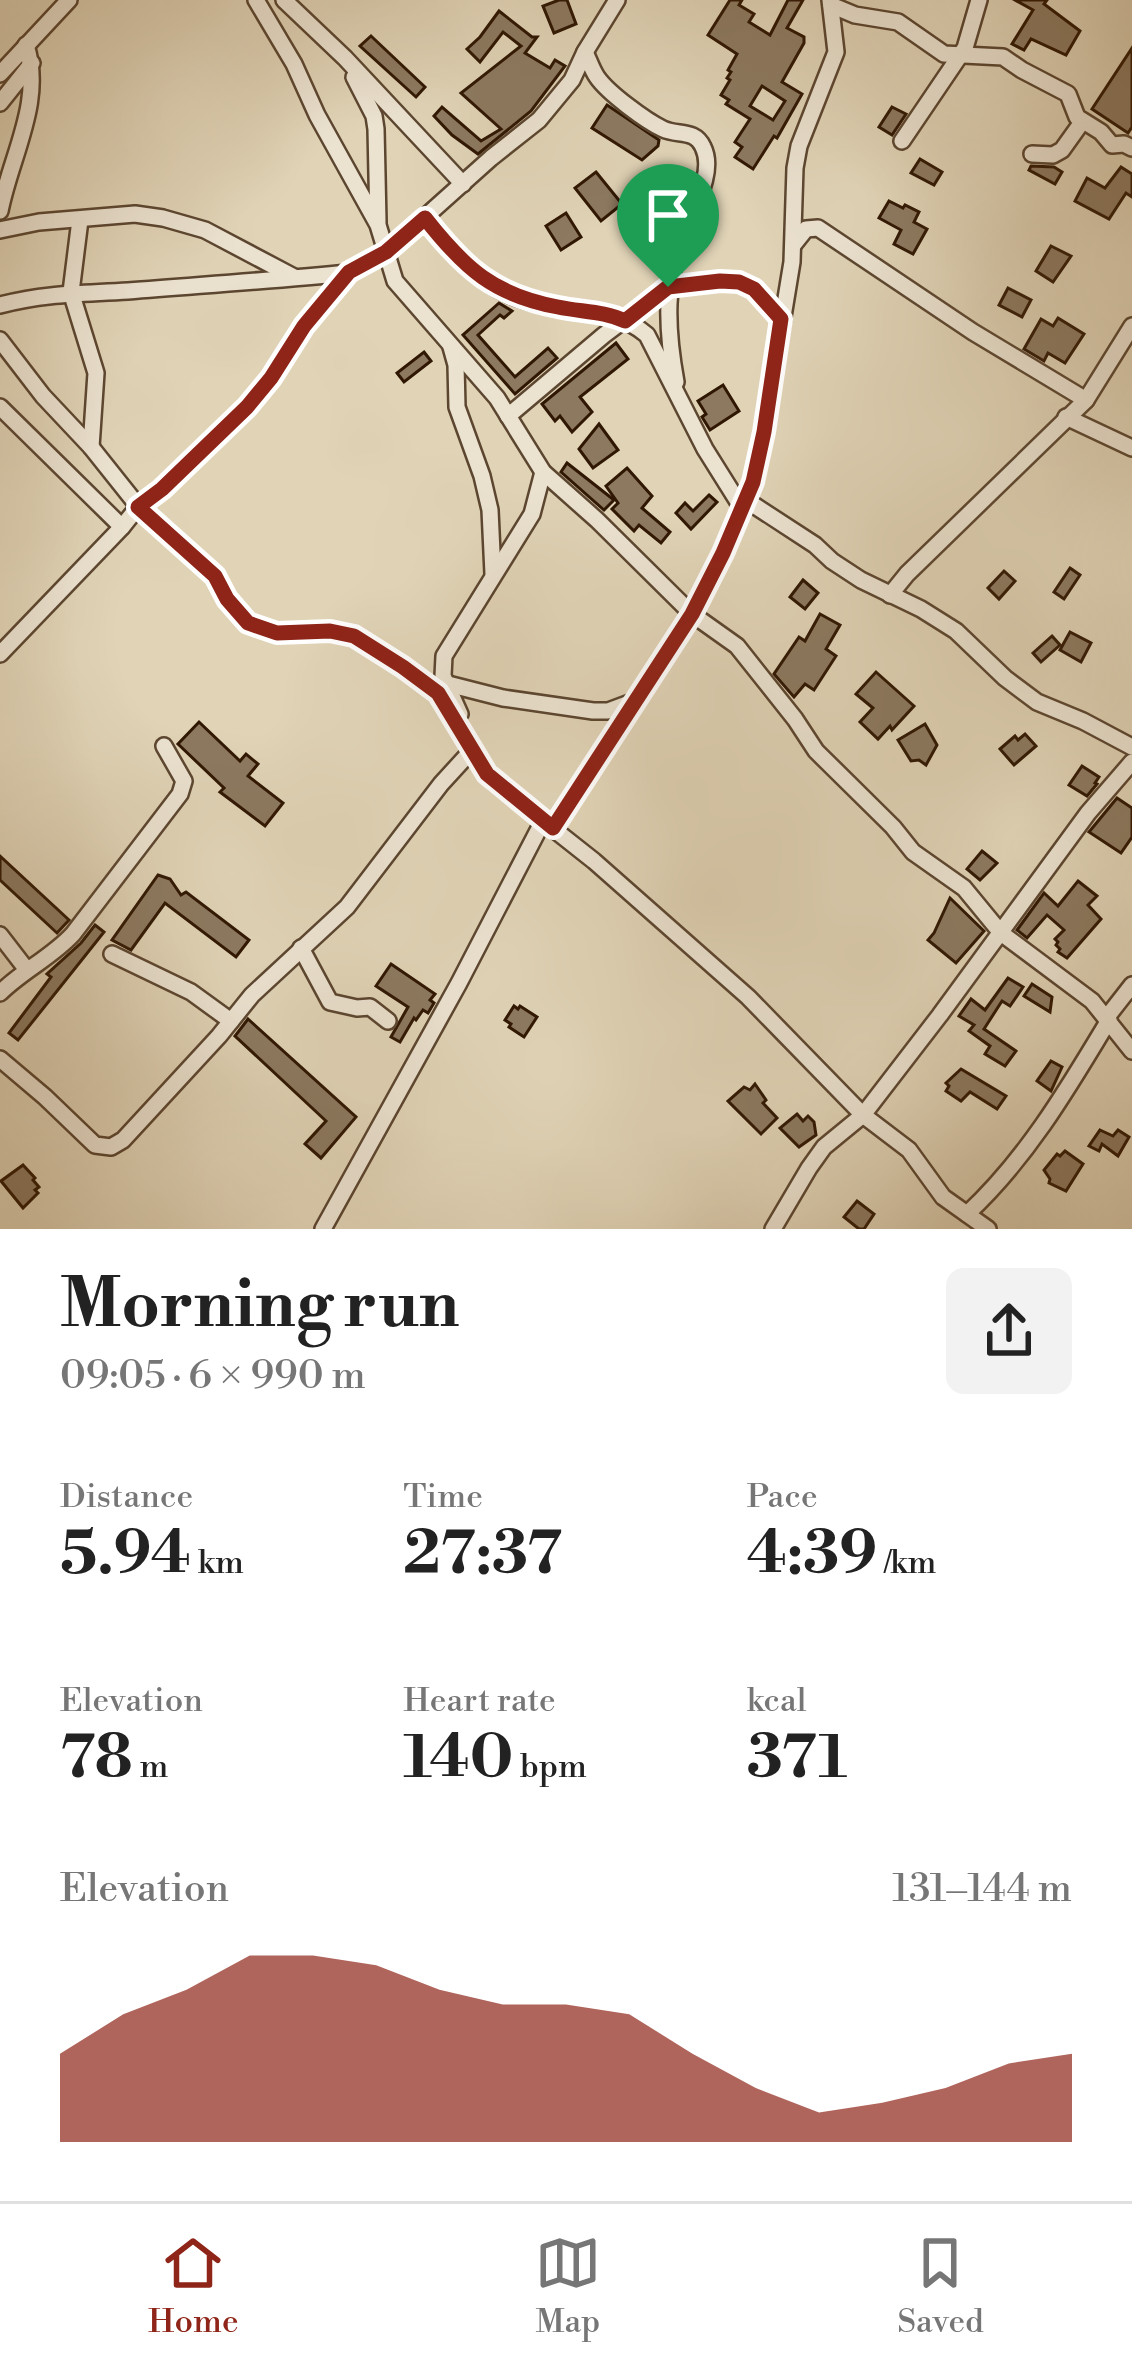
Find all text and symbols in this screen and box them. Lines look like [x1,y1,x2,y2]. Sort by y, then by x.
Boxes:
pin [617,164,719,287]
icon: arrive [635,182,701,248]
text: Morning run [60,1265,459,1348]
button: share [946,1268,1072,1394]
text: 09:05 · 6 × 990 m [60,1352,366,1401]
text: Distance [60,1477,193,1518]
text: Time [403,1477,483,1518]
text: Pace [747,1477,818,1518]
text: 5.94 [60,1518,191,1593]
text: 27:37 [403,1518,562,1593]
text: 4:39 [747,1518,877,1593]
text: km [191,1543,244,1584]
text: /km [877,1543,936,1584]
text: Elevation [60,1681,203,1722]
text: Heart rate [403,1681,556,1722]
text: kcal [747,1681,807,1722]
text: 78 [60,1722,133,1797]
text: 140 [403,1722,513,1797]
text: 371 [747,1722,847,1797]
text: m [133,1747,168,1788]
text: bpm [513,1747,587,1788]
text: Elevation [60,1865,229,1914]
text: 131–144 m [892,1865,1072,1914]
tab: Home [148,2230,239,2343]
tab: Map [535,2230,601,2343]
tab: Saved [897,2230,984,2343]

